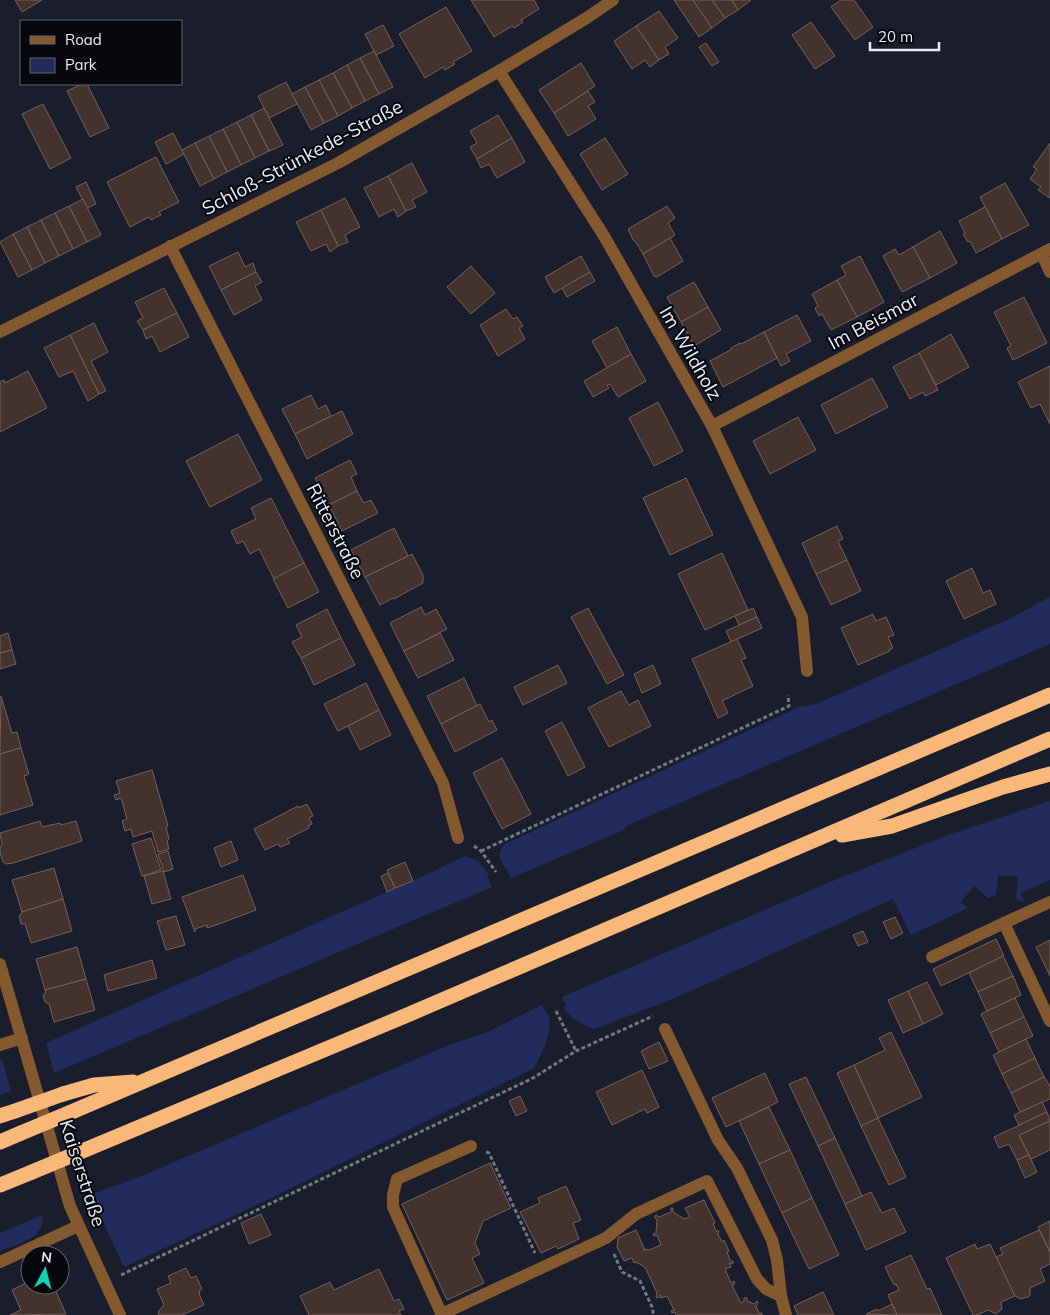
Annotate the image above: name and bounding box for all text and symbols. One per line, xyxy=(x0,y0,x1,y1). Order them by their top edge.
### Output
legend xyxy=(20,20,182,85)
scale bar xyxy=(870,20,939,52)
text: 20 m xyxy=(878,27,913,46)
text: Road xyxy=(65,30,102,49)
text: Park xyxy=(65,55,97,74)
street label: Schloß-Strünkede-Straße xyxy=(198,94,406,220)
street label: Im Beismar xyxy=(824,287,922,355)
street label: Im Wildholz xyxy=(654,302,728,404)
street label: Ritterstraße xyxy=(302,479,370,583)
street label: Kaiserstraße xyxy=(54,1116,112,1230)
north arrow xyxy=(20,1245,70,1295)
text: N xyxy=(40,1248,53,1267)

